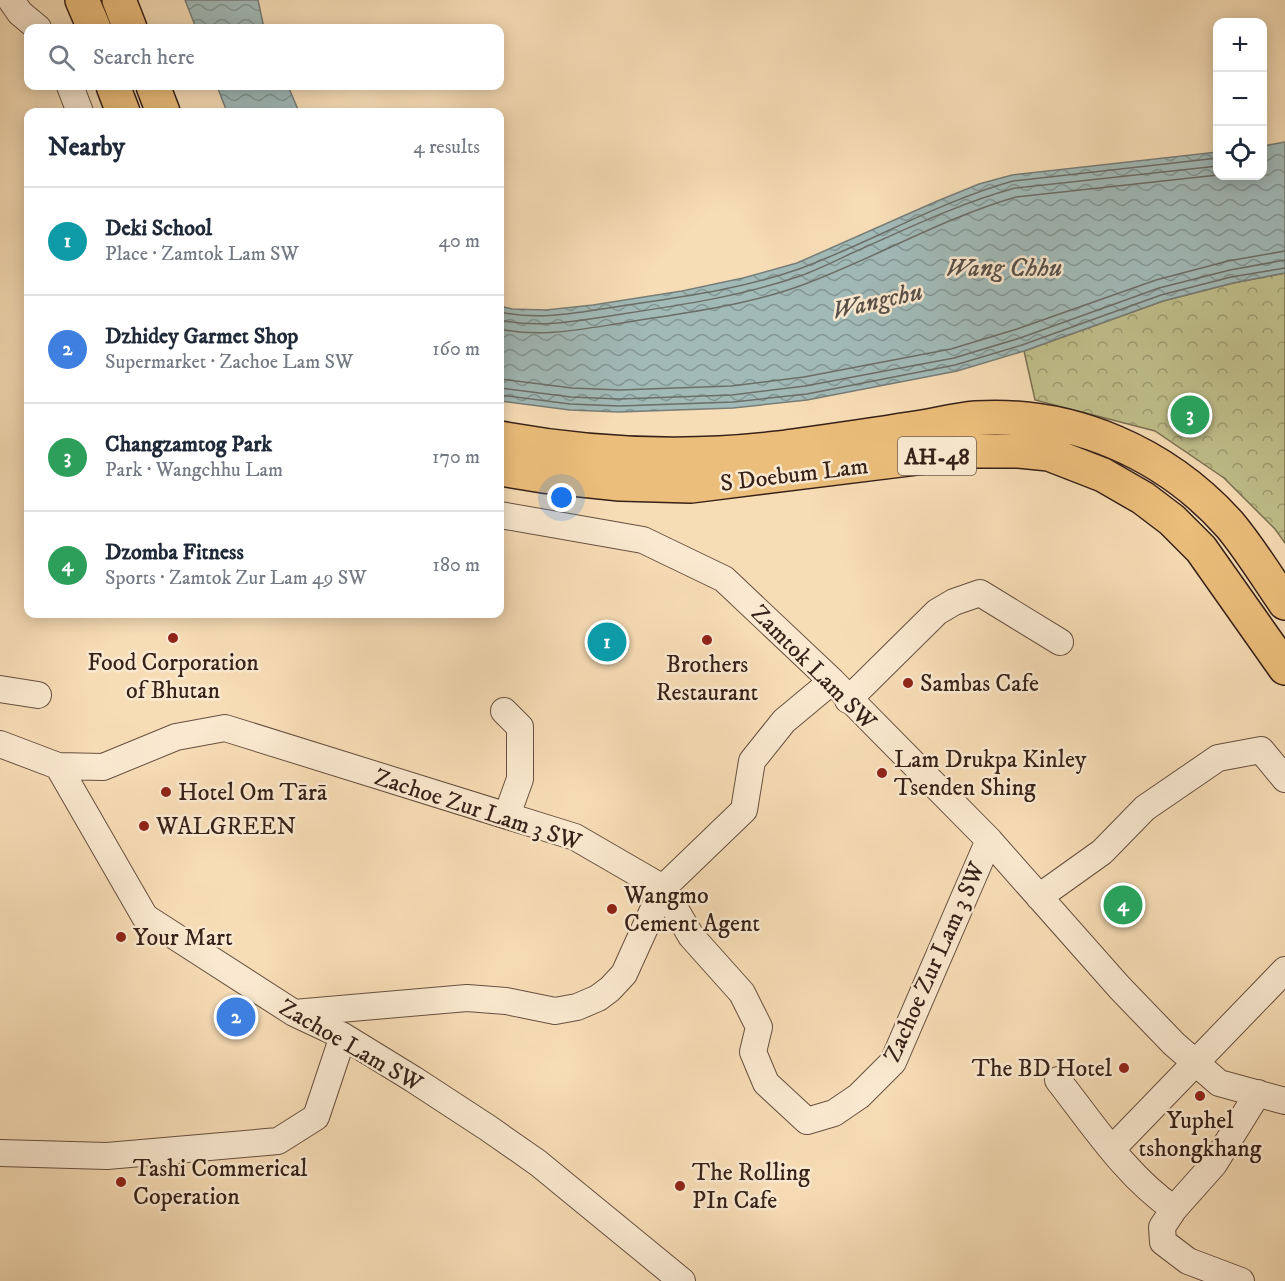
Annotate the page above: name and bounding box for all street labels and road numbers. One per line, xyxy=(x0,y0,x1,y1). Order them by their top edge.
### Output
road number: AH-48 xyxy=(898,437,976,475)
street label: S Doebum Lam xyxy=(718,451,870,499)
street label: Zamtok Lam SW xyxy=(744,599,883,737)
street label: Zachoe Zur Lam 3 SW xyxy=(371,762,586,858)
street label: Zachoe Zur Lam 3 SW xyxy=(877,857,993,1067)
street label: Zachoe Lam SW xyxy=(274,993,428,1099)

